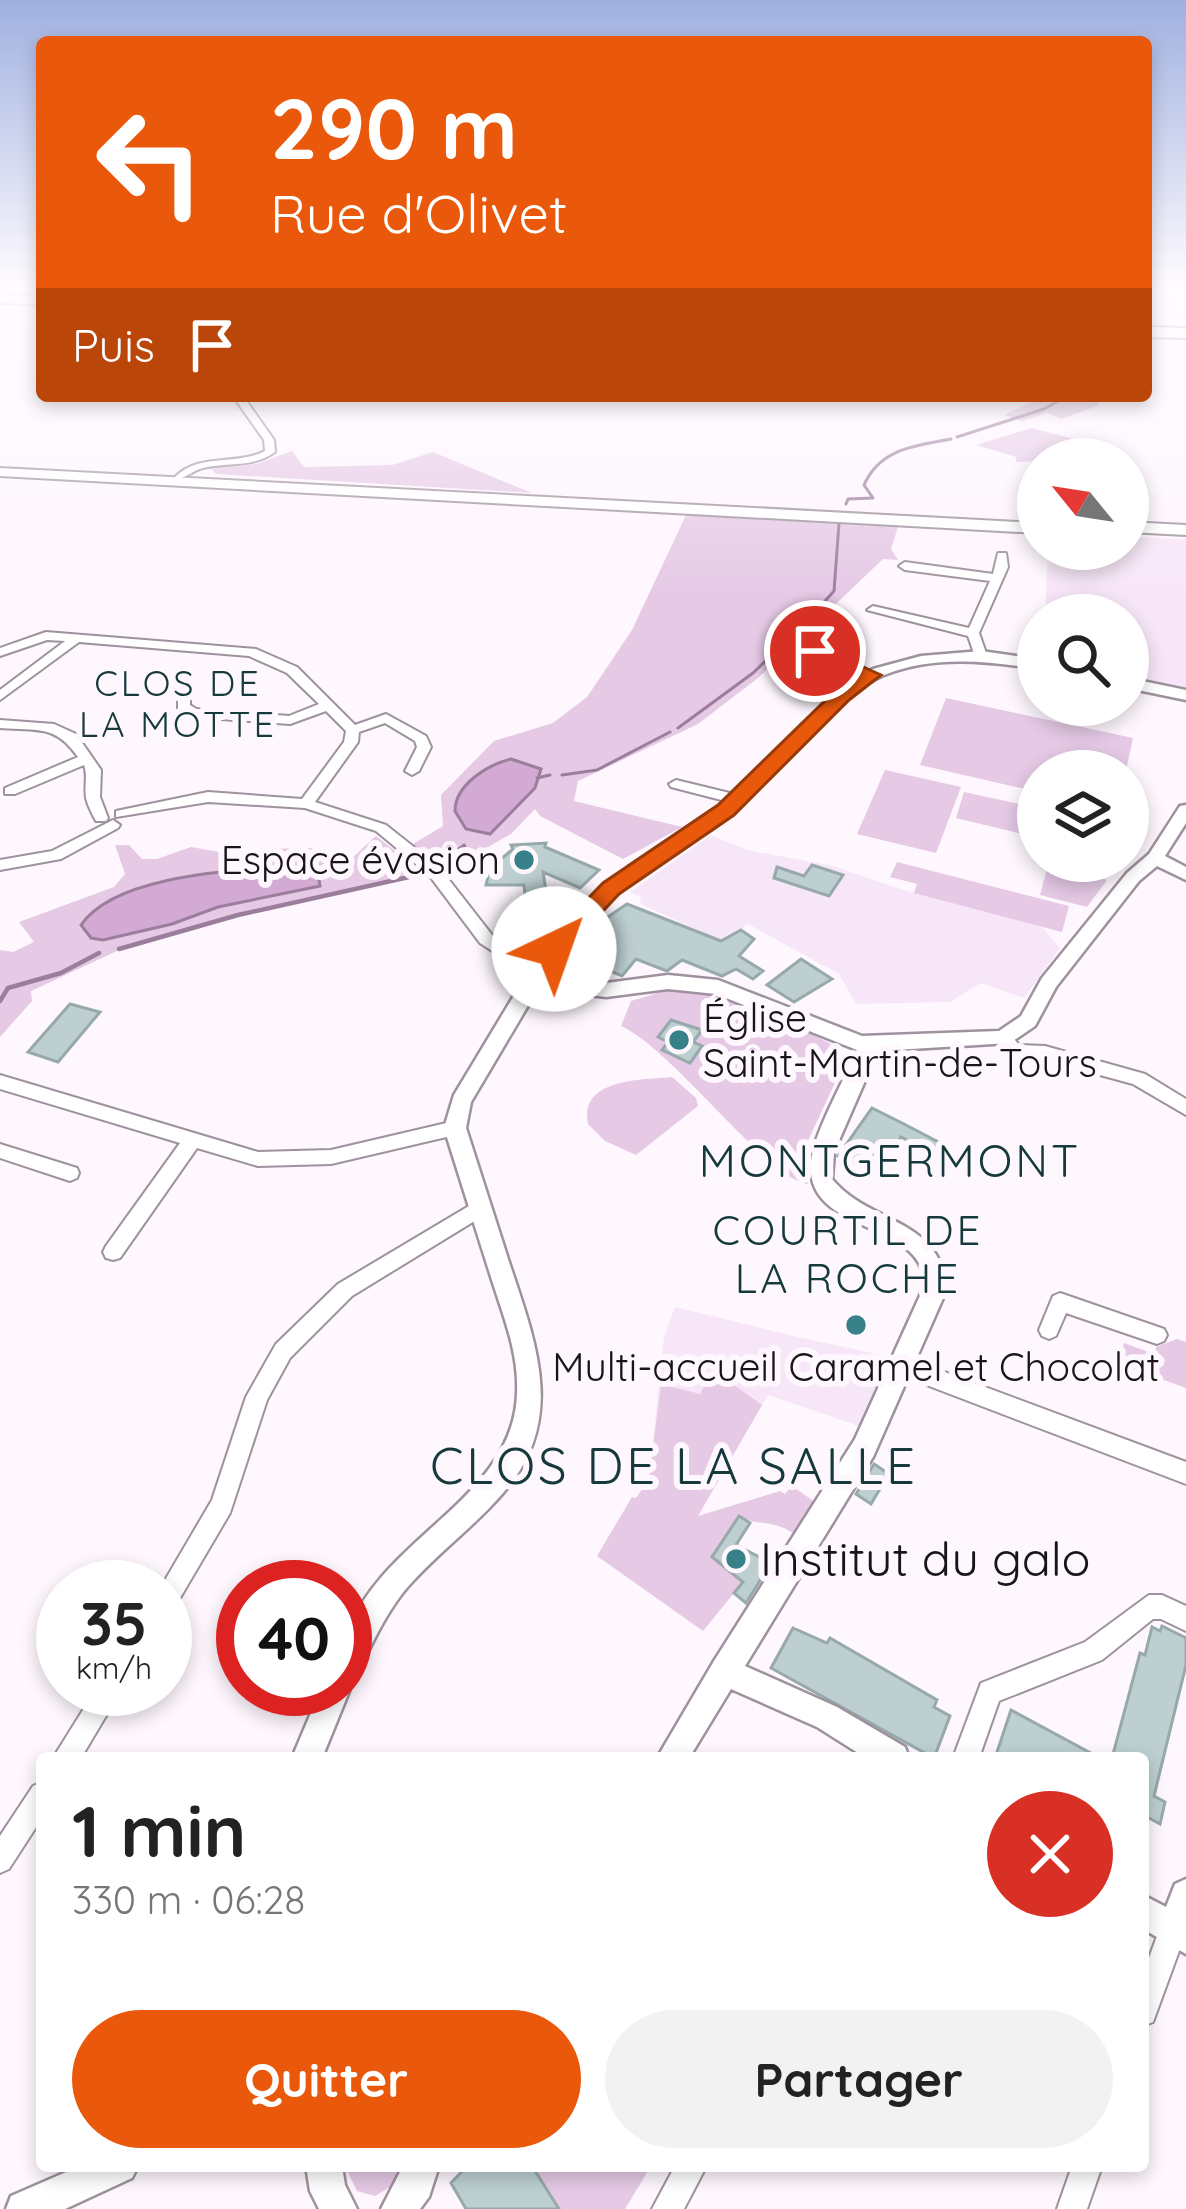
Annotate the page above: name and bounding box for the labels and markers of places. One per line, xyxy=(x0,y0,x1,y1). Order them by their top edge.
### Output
pin xyxy=(764,600,866,702)
place label: Espace évasion xyxy=(221,835,500,884)
marker: Espace évasion xyxy=(511,847,537,873)
place label: Église Saint-Martin-de-Tours xyxy=(703,993,1097,1087)
marker: Église Saint-Martin-de-Tours xyxy=(666,1027,692,1053)
marker: Multi-accueil Caramel et Chocolat xyxy=(843,1312,869,1338)
place label: Multi-accueil Caramel et Chocolat xyxy=(552,1342,1160,1391)
place label: Institut du galo xyxy=(760,1528,1090,1588)
marker: Institut du galo xyxy=(723,1546,749,1572)

